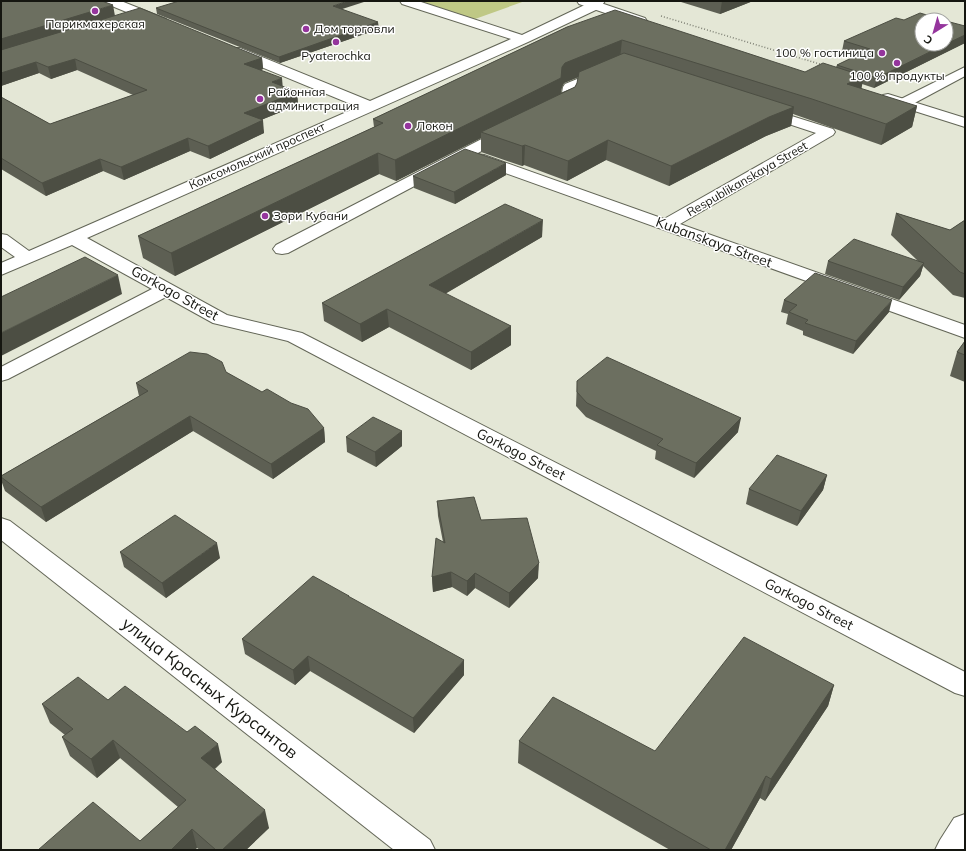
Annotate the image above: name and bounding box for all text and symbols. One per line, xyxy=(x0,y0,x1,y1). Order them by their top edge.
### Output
marker: Парикмахерская xyxy=(90,6,100,16)
north arrow xyxy=(914,12,954,52)
place label: Парикмахерская xyxy=(45,16,145,31)
place label: Дом торговли xyxy=(314,21,395,36)
marker: Дом торговли xyxy=(301,24,311,34)
text: С xyxy=(920,32,935,48)
marker: Pyaterochka xyxy=(331,37,341,47)
place label: 100 % гостиница xyxy=(775,45,874,60)
place label: Pyaterochka xyxy=(301,48,371,63)
marker: 100 % гостиница xyxy=(877,48,887,58)
marker: 100 % продукты xyxy=(892,58,902,68)
place label: 100 % продукты xyxy=(849,68,945,83)
place label: Районная администрация xyxy=(268,84,359,113)
marker: Районная администрация xyxy=(255,94,265,104)
street label: Комсомольский проспект xyxy=(186,118,328,192)
place label: Локон xyxy=(416,118,453,133)
marker: Локон xyxy=(403,121,413,131)
street label: Respublikanskaya Street xyxy=(684,138,810,219)
place label: Зори Кубани xyxy=(273,208,348,223)
marker: Зори Кубани xyxy=(260,211,270,221)
street label: Kubanskaya Street xyxy=(653,213,775,271)
street label: Gorkogo Street xyxy=(128,262,222,324)
street label: Gorkogo Street xyxy=(474,424,568,484)
street label: Gorkogo Street xyxy=(762,574,856,634)
street label: улица Красных Курсантов xyxy=(118,612,302,764)

